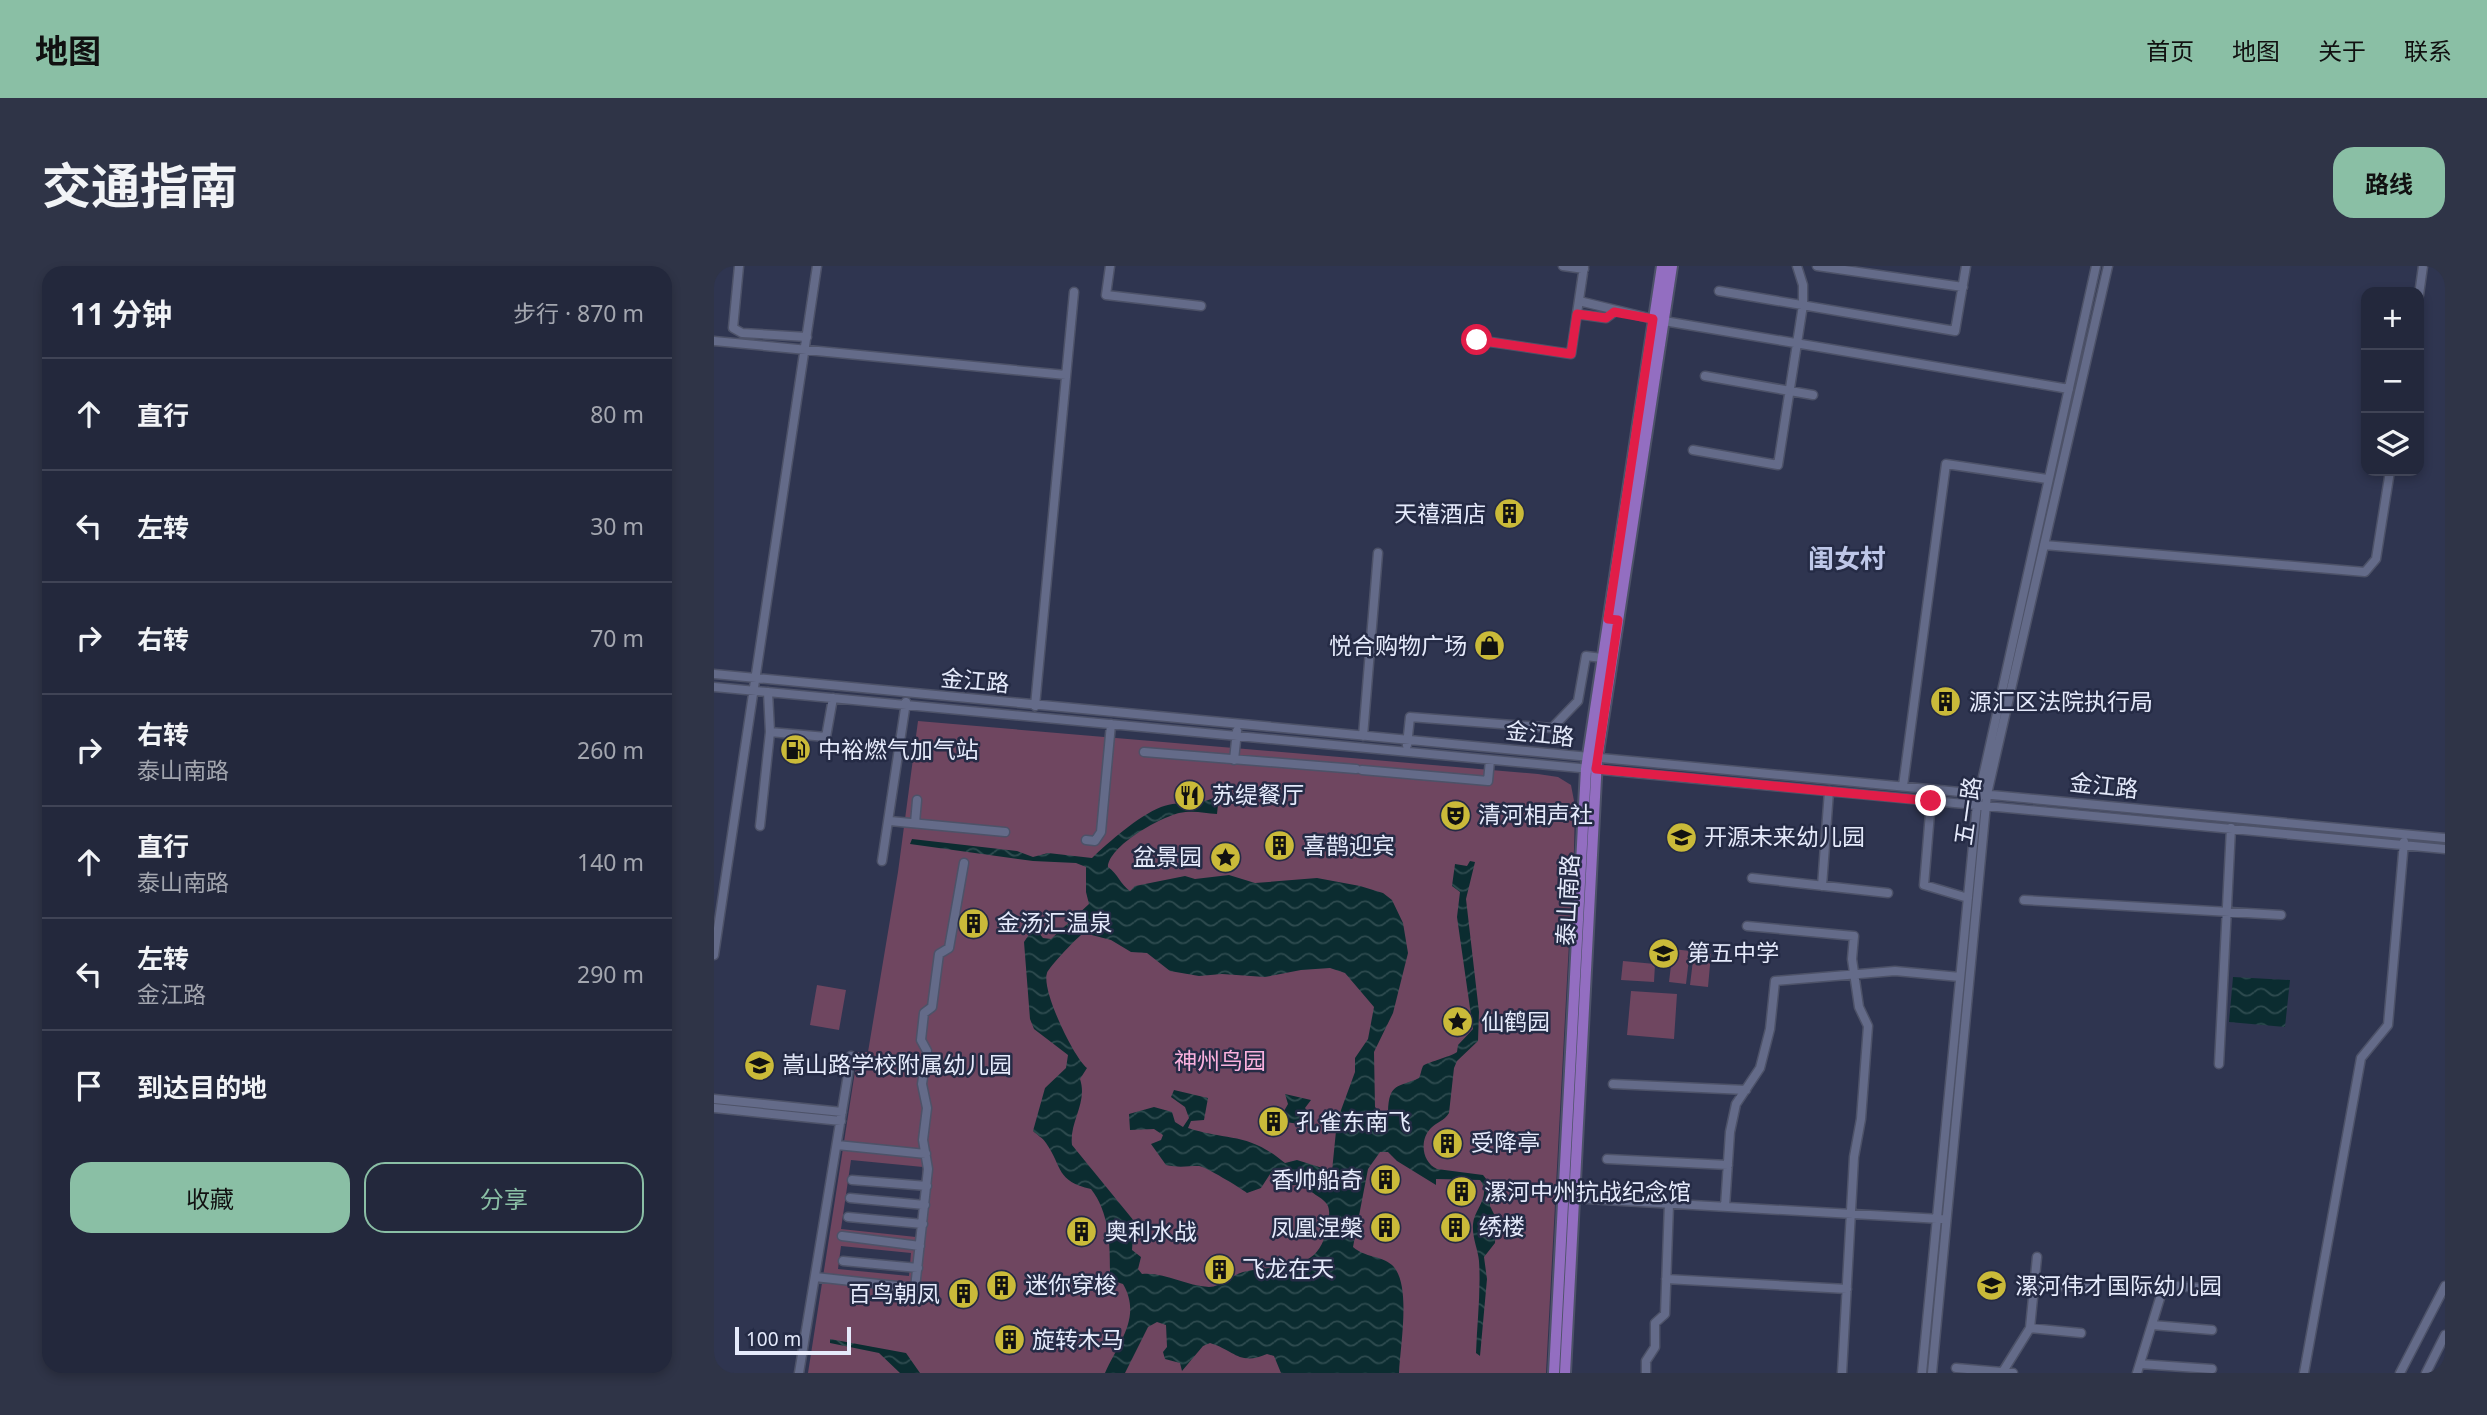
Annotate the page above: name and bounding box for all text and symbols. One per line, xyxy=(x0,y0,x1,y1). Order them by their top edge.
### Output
text: 地图 xyxy=(35,28,101,73)
text: 首页 xyxy=(2146,34,2194,67)
text: 地图 xyxy=(2232,34,2280,67)
text: 关于 xyxy=(2318,34,2366,67)
text: 联系 xyxy=(2404,34,2452,67)
button: 路线 xyxy=(2333,147,2445,218)
text: 交通指南 xyxy=(42,152,238,218)
map controls xyxy=(2361,287,2424,476)
button: + xyxy=(2361,287,2424,350)
text: 11 分钟 xyxy=(70,293,172,334)
text: 步行 · 870 m xyxy=(513,297,644,329)
route start xyxy=(1461,324,1492,355)
button: − xyxy=(2361,350,2424,413)
icon: ahead xyxy=(70,395,108,433)
text: 直行 xyxy=(137,397,189,433)
text: 80 m xyxy=(590,398,644,430)
button: layers xyxy=(2361,413,2424,476)
place label: 天禧酒店 xyxy=(1394,497,1486,529)
building icon: 天禧酒店 xyxy=(1492,497,1526,531)
icon: left xyxy=(70,507,108,545)
text: 左转 xyxy=(137,509,189,545)
text: 30 m xyxy=(590,510,644,542)
district label: 闺女村 xyxy=(1808,540,1886,576)
icon: right xyxy=(70,619,108,657)
text: 右转 xyxy=(137,621,189,657)
text: 70 m xyxy=(590,622,644,654)
place label: 悦合购物广场 xyxy=(1329,629,1467,661)
shop icon: 悦合购物广场 xyxy=(1473,629,1507,663)
street label: 金江路 xyxy=(939,661,1011,699)
building icon: 源汇区法院执行局 xyxy=(1929,685,1963,719)
place label: 源汇区法院执行局 xyxy=(1969,685,2153,717)
street label: 金江路 xyxy=(1504,713,1576,753)
text: 右转 xyxy=(137,716,189,752)
icon: right xyxy=(70,731,108,769)
fuel station icon: 中裕燃气加气站 xyxy=(778,733,812,767)
place label: 中裕燃气加气站 xyxy=(818,733,979,765)
text: 260 m xyxy=(577,734,644,766)
text: 泰山南路 xyxy=(137,754,229,786)
street label: 金江路 xyxy=(2068,765,2140,805)
street label: 五一路 xyxy=(1946,774,1988,847)
restaurant icon: 苏缇餐厅 xyxy=(1172,778,1206,812)
place label: 苏缇餐厅 xyxy=(1212,778,1304,810)
route end xyxy=(1915,785,1946,816)
theatre icon: 清河相声社 xyxy=(1438,798,1472,832)
place label: 清河相声社 xyxy=(1478,798,1593,830)
school or university icon: 开源未来幼儿园 xyxy=(1664,820,1698,854)
place label: 开源未来幼儿园 xyxy=(1704,820,1865,852)
text: 直行 xyxy=(137,828,189,864)
building icon: 喜鹊迎宾 xyxy=(1263,829,1297,863)
place label: 喜鹊迎宾 xyxy=(1303,829,1395,861)
place label: 盆景园 xyxy=(1133,840,1202,872)
place icon: 盆景园 xyxy=(1208,840,1242,874)
icon: ahead xyxy=(70,843,108,881)
text: 140 m xyxy=(577,846,644,878)
street label: 泰山南路 xyxy=(1549,853,1585,947)
text: 泰山南路 xyxy=(137,866,229,898)
building icon: 金汤汇温泉 xyxy=(957,906,991,940)
place label: 金汤汇温泉 xyxy=(997,906,1112,938)
school or university icon: 第五中学 xyxy=(1647,936,1681,970)
place label: 第五中学 xyxy=(1687,936,1779,968)
text: 左转 xyxy=(137,940,189,976)
icon: left xyxy=(70,955,108,993)
text: 290 m xyxy=(577,958,644,990)
text: 金江路 xyxy=(137,978,206,1010)
place icon: 仙鹤园 xyxy=(1441,1005,1475,1039)
place label: 仙鹤园 xyxy=(1481,1005,1550,1037)
park label: 神州鸟园 xyxy=(1174,1044,1266,1076)
school or university icon: 嵩山路学校附属幼儿园 xyxy=(742,1048,776,1082)
place label: 嵩山路学校附属幼儿园 xyxy=(782,1048,1012,1080)
icon: arrive xyxy=(70,1067,108,1105)
text: 到达目的地 xyxy=(137,1069,267,1105)
building icon: 孔雀东南飞 xyxy=(1256,1105,1290,1139)
place label: 孔雀东南飞 xyxy=(1296,1105,1411,1137)
building icon: 受降亭 xyxy=(1431,1126,1465,1160)
place label: 受降亭 xyxy=(1471,1126,1540,1158)
button: 收藏 xyxy=(70,1162,350,1233)
button: 分享 xyxy=(364,1162,644,1233)
place label: 香帅船奇 xyxy=(1271,1163,1363,1195)
building icon: 香帅船奇 xyxy=(1369,1163,1403,1197)
building icon: 漯河中州抗战纪念馆 xyxy=(1444,1175,1478,1209)
place label: 漯河中州抗战纪念馆 xyxy=(1484,1175,1691,1207)
building icon: 绣楼 xyxy=(1439,1210,1473,1244)
place label: 绣楼 xyxy=(1479,1210,1525,1242)
place label: 凤凰涅槃 xyxy=(1271,1211,1363,1243)
building icon: 凤凰涅槃 xyxy=(1369,1211,1403,1245)
building icon: 奥利水战 xyxy=(1065,1215,1099,1249)
place label: 奥利水战 xyxy=(1105,1215,1197,1247)
building icon: 飞龙在天 xyxy=(1202,1252,1236,1286)
place label: 飞龙在天 xyxy=(1242,1252,1334,1284)
building icon: 迷你穿梭 xyxy=(985,1268,1019,1302)
place label: 迷你穿梭 xyxy=(1025,1268,1117,1300)
school or university icon: 漯河伟才国际幼儿园 xyxy=(1975,1269,2009,1303)
place label: 漯河伟才国际幼儿园 xyxy=(2015,1269,2222,1301)
place label: 百鸟朝凤 xyxy=(848,1277,940,1309)
building icon: 百鸟朝凤 xyxy=(946,1277,980,1311)
building icon: 旋转木马 xyxy=(992,1323,1026,1357)
place label: 旋转木马 xyxy=(1032,1323,1124,1355)
scale bar xyxy=(735,1324,850,1356)
text: 100 m xyxy=(746,1326,801,1352)

